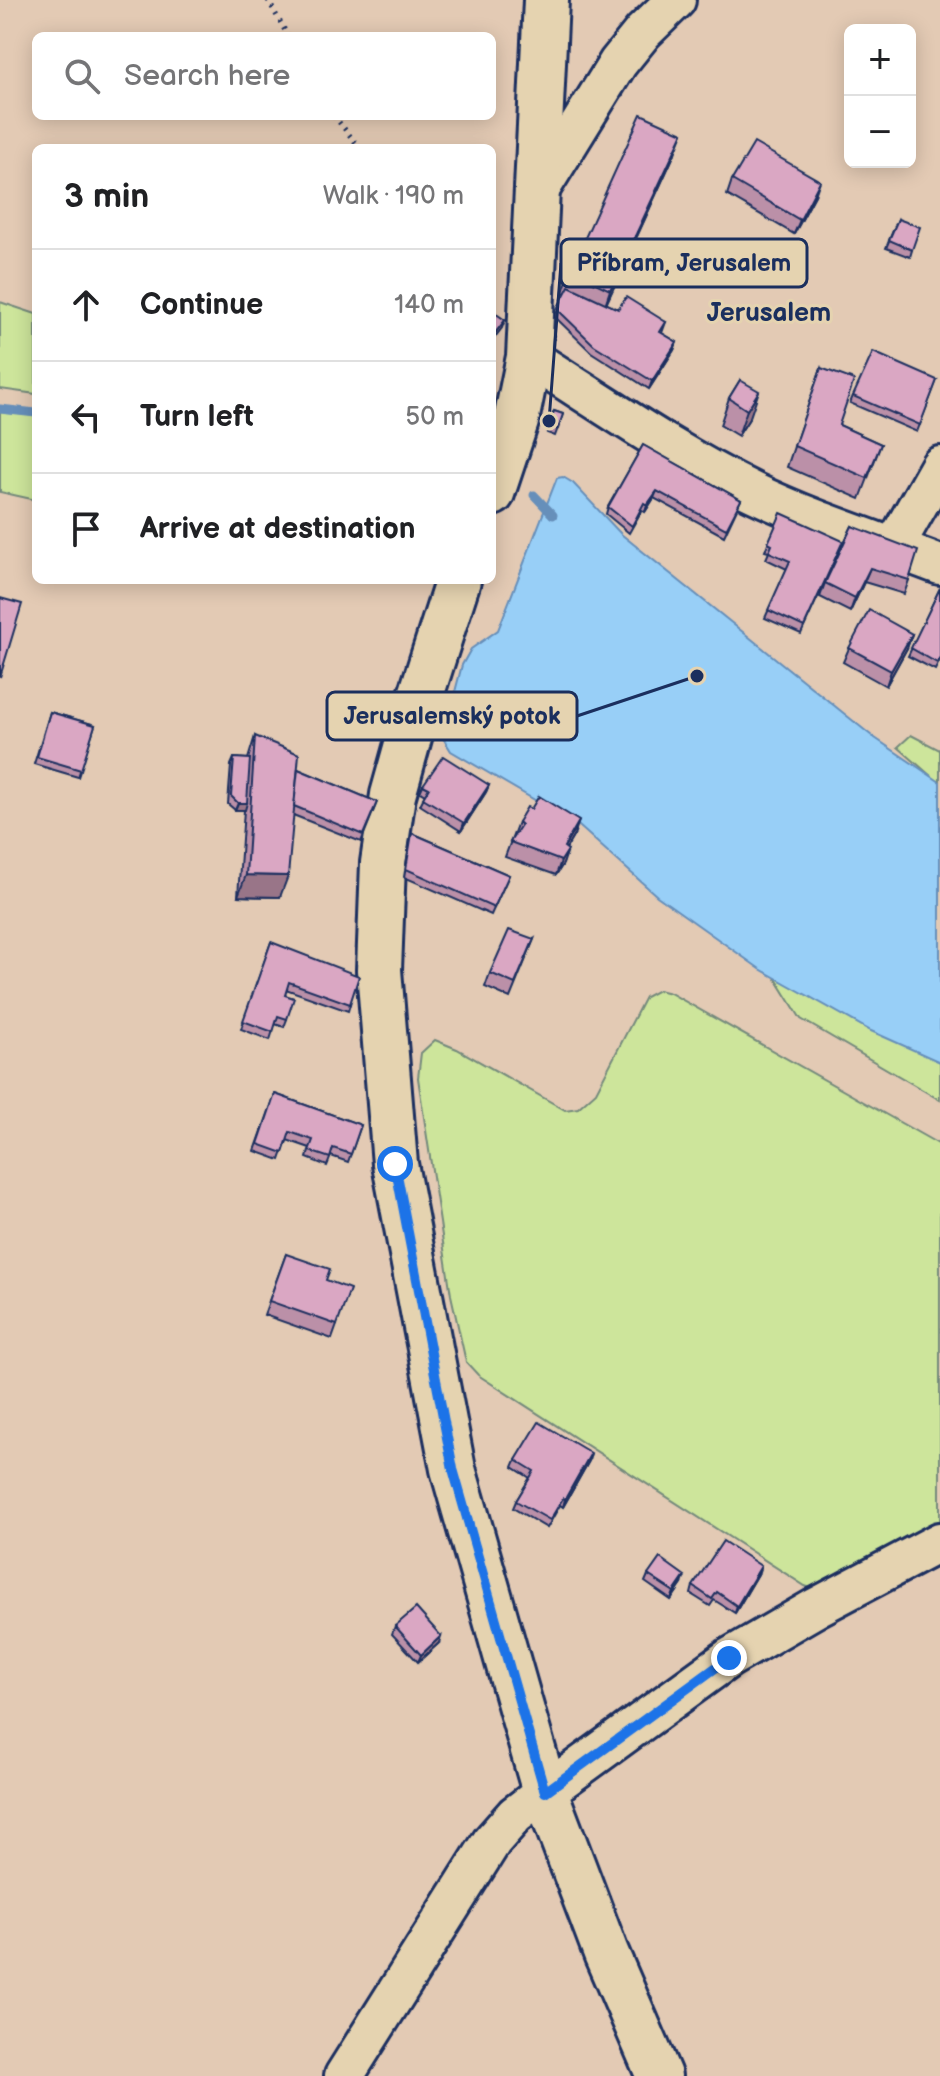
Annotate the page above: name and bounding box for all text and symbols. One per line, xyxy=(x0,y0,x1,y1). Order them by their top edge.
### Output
map controls xyxy=(844,24,916,168)
button: + xyxy=(844,24,916,96)
search box xyxy=(32,32,496,120)
icon: search xyxy=(60,54,104,98)
text: Search here xyxy=(124,58,290,94)
button: − xyxy=(844,96,916,168)
text: 3 min xyxy=(64,176,149,217)
text: Walk · 190 m xyxy=(323,181,464,212)
callout: Příbram, Jerusalem xyxy=(561,239,807,287)
text: Příbram, Jerusalem xyxy=(577,249,791,278)
icon: ahead xyxy=(64,283,108,327)
text: Continue xyxy=(140,287,263,323)
text: 140 m xyxy=(394,290,464,321)
district label: Jerusalem xyxy=(707,298,831,329)
icon: left xyxy=(64,395,108,439)
text: Turn left xyxy=(140,399,254,435)
text: 50 m xyxy=(405,402,464,433)
icon: arrive xyxy=(64,507,108,551)
text: Arrive at destination xyxy=(140,511,416,547)
callout: Jerusalemský potok xyxy=(327,692,577,740)
text: Jerusalemský potok xyxy=(343,702,561,731)
route start xyxy=(377,1146,413,1182)
route end xyxy=(711,1640,747,1676)

